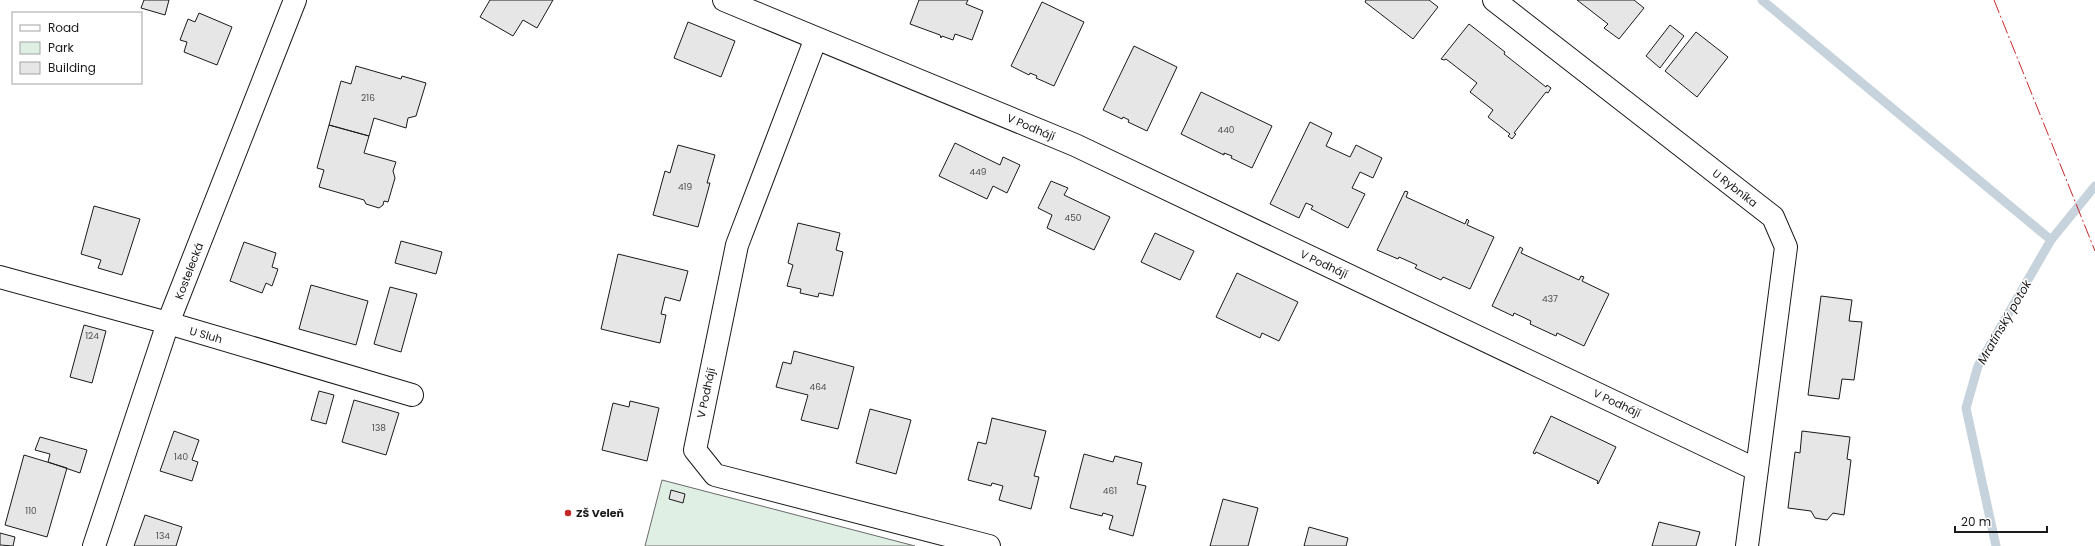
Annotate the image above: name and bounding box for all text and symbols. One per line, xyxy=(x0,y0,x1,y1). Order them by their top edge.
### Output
legend xyxy=(12,12,142,84)
text: Road xyxy=(48,19,79,36)
text: Park xyxy=(48,39,75,56)
text: Building xyxy=(48,59,96,76)
house number: 216 xyxy=(361,92,375,104)
street label: V Podhájí xyxy=(1004,110,1058,144)
house number: 440 xyxy=(1218,124,1235,136)
street label: U Rybníka xyxy=(1709,165,1761,211)
house number: 449 xyxy=(970,166,987,178)
house number: 419 xyxy=(678,181,692,193)
house number: 450 xyxy=(1065,212,1082,224)
street label: Kostelecká xyxy=(171,240,207,302)
street label: V Podhájí xyxy=(1297,246,1351,282)
water label: Mratínský potok xyxy=(1973,276,2035,367)
house number: 437 xyxy=(1542,293,1558,305)
street label: U Sluh xyxy=(188,323,224,347)
house number: 124 xyxy=(85,330,99,342)
street label: V Podhájí xyxy=(693,366,719,420)
house number: 464 xyxy=(809,381,827,393)
street label: V Podhájí xyxy=(1590,385,1644,421)
house number: 138 xyxy=(372,422,386,434)
house number: 140 xyxy=(174,451,188,463)
house number: 461 xyxy=(1103,485,1117,497)
house number: 110 xyxy=(25,505,37,517)
place label: ZŠ Veleň xyxy=(576,505,624,521)
marker: ZŠ Veleň xyxy=(563,508,573,518)
scale bar xyxy=(1955,508,2047,534)
text: 20 m xyxy=(1961,513,1991,530)
house number: 134 xyxy=(156,530,170,542)

